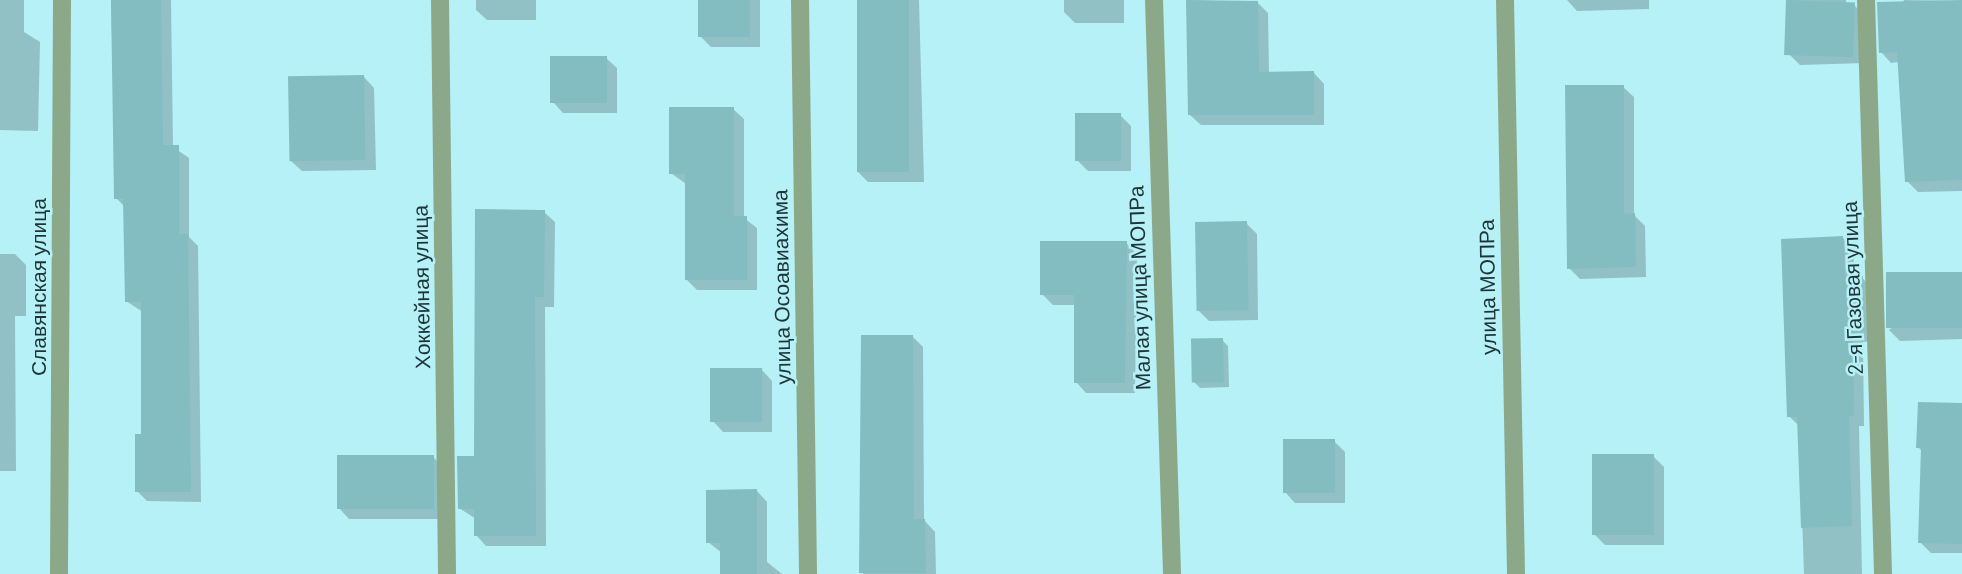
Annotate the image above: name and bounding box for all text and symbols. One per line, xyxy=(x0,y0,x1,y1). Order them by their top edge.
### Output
street label: Малая улица МОПРа xyxy=(1123,185,1155,391)
street label: улица Осоавиахима xyxy=(767,189,795,385)
street label: Славянская улица xyxy=(25,198,51,376)
street label: 2-я Газовая улица xyxy=(1836,201,1868,375)
street label: Хоккейная улица xyxy=(407,205,435,369)
street label: улица МОПРа xyxy=(1473,219,1501,355)

